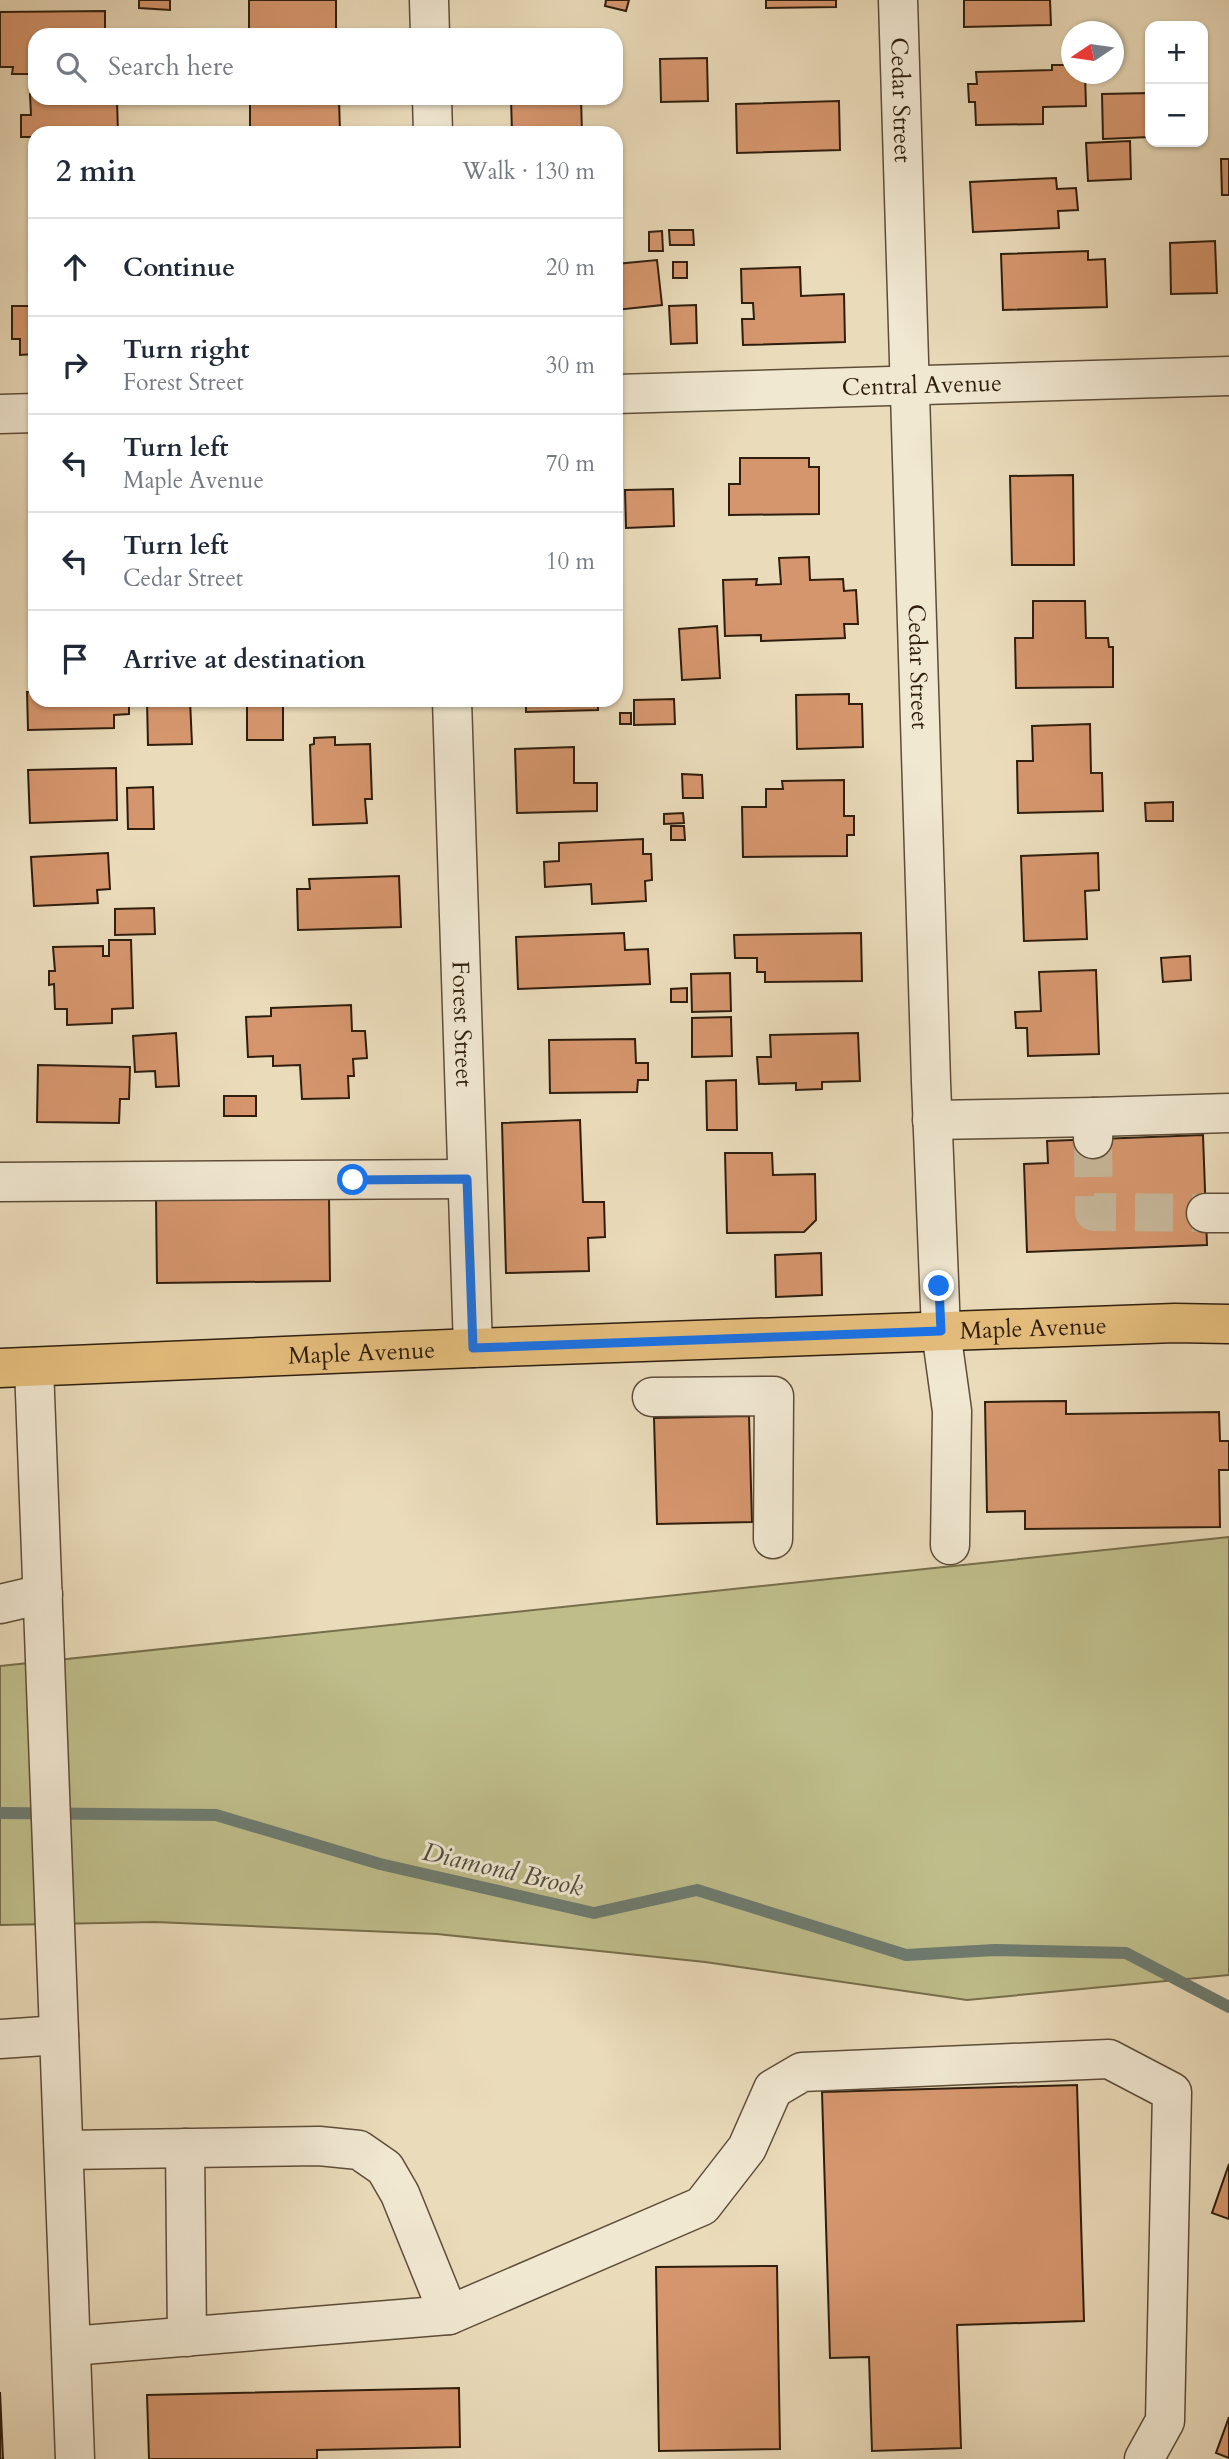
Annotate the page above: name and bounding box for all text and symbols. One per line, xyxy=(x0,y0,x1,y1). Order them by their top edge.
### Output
north arrow xyxy=(1061,21,1124,84)
map controls xyxy=(1145,21,1208,147)
button: + xyxy=(1145,21,1208,84)
search box xyxy=(28,28,623,105)
street label: Cedar Street xyxy=(882,37,919,164)
icon: search xyxy=(52,48,90,86)
text: Search here xyxy=(108,49,234,84)
button: − xyxy=(1145,84,1208,147)
text: 2 min xyxy=(56,151,136,192)
text: Walk · 130 m xyxy=(462,156,595,187)
icon: ahead xyxy=(56,248,94,286)
text: Continue xyxy=(123,250,235,285)
text: 20 m xyxy=(546,252,595,283)
text: Turn right xyxy=(123,332,250,367)
icon: right xyxy=(56,346,94,384)
text: 30 m xyxy=(546,350,595,381)
text: Forest Street xyxy=(123,367,244,398)
street label: Central Avenue xyxy=(841,367,1002,404)
text: Turn left xyxy=(123,430,228,465)
icon: left xyxy=(56,444,94,482)
text: 70 m xyxy=(546,448,595,479)
text: Maple Avenue xyxy=(123,465,264,496)
text: Turn left xyxy=(123,528,228,563)
icon: left xyxy=(56,542,94,580)
text: 10 m xyxy=(546,546,595,577)
text: Cedar Street xyxy=(123,563,243,594)
street label: Cedar Street xyxy=(899,604,936,730)
icon: arrive xyxy=(56,640,94,678)
text: Arrive at destination xyxy=(123,642,366,677)
street label: Forest Street xyxy=(443,960,481,1088)
route start xyxy=(337,1164,368,1195)
route end xyxy=(923,1270,954,1301)
street label: Maple Avenue xyxy=(959,1309,1107,1348)
street label: Maple Avenue xyxy=(288,1334,436,1373)
water label: Diamond Brook xyxy=(419,1834,587,1905)

